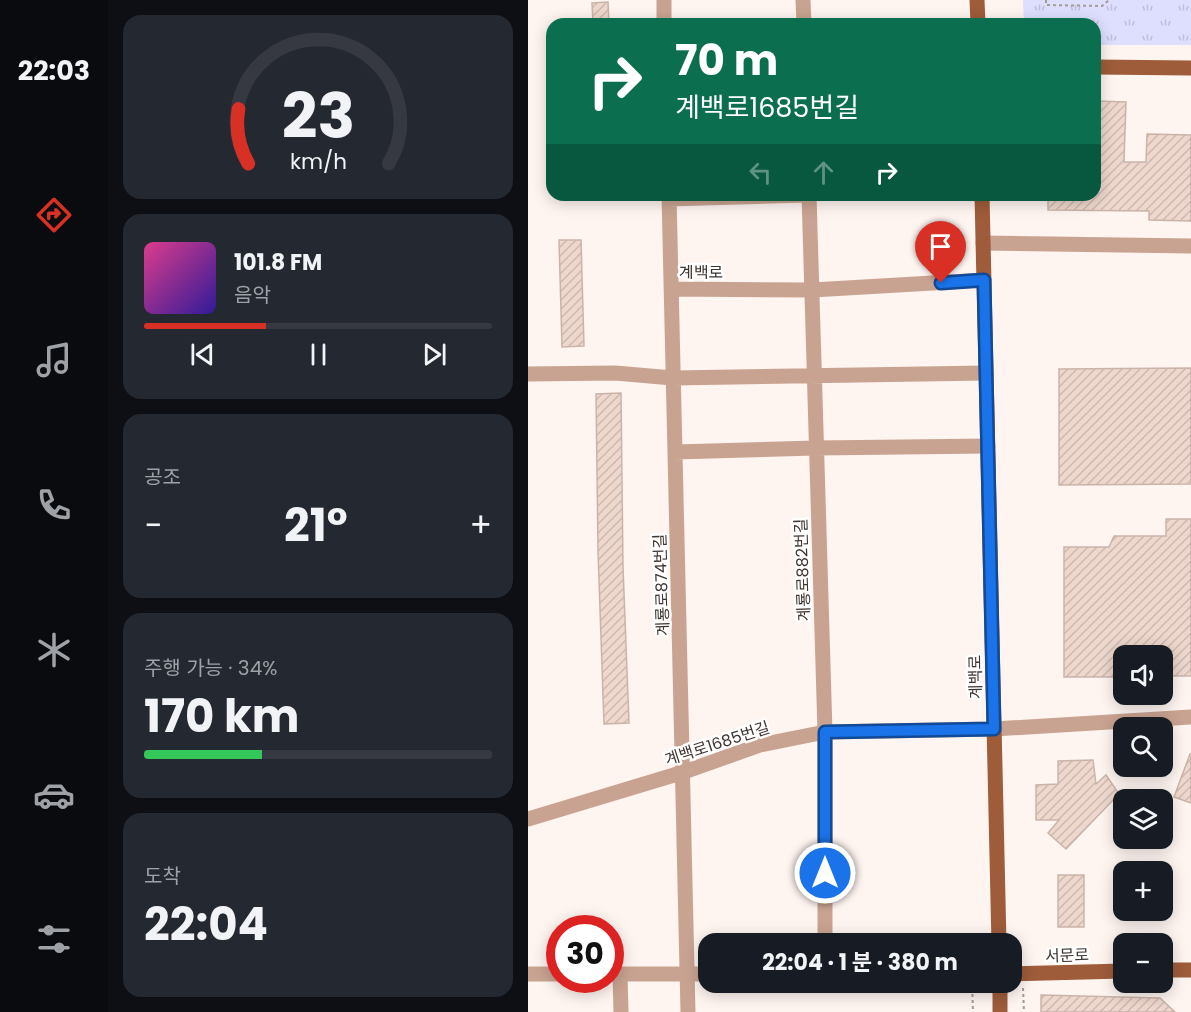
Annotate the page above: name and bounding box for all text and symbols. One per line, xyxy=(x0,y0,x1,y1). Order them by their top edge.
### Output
text: 70 m xyxy=(675,31,778,90)
icon: right xyxy=(576,42,654,120)
text: 22:03 xyxy=(18,52,90,89)
text: 23 xyxy=(281,72,355,160)
text: 계백로1685번길 xyxy=(675,89,859,126)
text: km/h xyxy=(289,147,347,178)
icon: left xyxy=(744,156,777,189)
icon: ahead xyxy=(807,156,840,189)
icon: right xyxy=(870,156,903,189)
icon: directions xyxy=(33,194,75,236)
pin xyxy=(915,221,966,283)
icon: arrive xyxy=(924,230,957,263)
text: 101.8 FM xyxy=(234,247,322,278)
street label: 계백로 xyxy=(679,261,723,284)
text: 음악 xyxy=(234,281,271,309)
icon: previous xyxy=(186,338,219,371)
icon: pause xyxy=(302,338,335,371)
icon: next xyxy=(418,338,451,371)
icon: music xyxy=(33,339,75,381)
text: 공조 xyxy=(144,463,181,491)
icon: phone xyxy=(33,484,75,526)
text: 21° xyxy=(284,494,348,557)
text: − xyxy=(144,502,162,549)
text: + xyxy=(469,502,492,549)
street label: 계룡로882번길 xyxy=(789,518,816,622)
street label: 계룡로874번길 xyxy=(648,533,675,637)
icon: climate xyxy=(33,629,75,671)
map controls xyxy=(1113,645,1173,993)
button: sound xyxy=(1113,645,1173,705)
text: 주행 가능 · 34% xyxy=(144,654,277,682)
street label: 계백로 xyxy=(964,654,987,699)
text: 170 km xyxy=(144,685,299,748)
street label: 계백로1685번길 xyxy=(662,716,773,771)
button: search xyxy=(1113,717,1173,777)
icon: car xyxy=(33,774,75,816)
button: layers xyxy=(1113,789,1173,849)
position arrow xyxy=(793,841,857,905)
button: + xyxy=(1113,861,1173,921)
text: 도착 xyxy=(144,862,181,890)
text: 22:04 xyxy=(144,893,268,956)
speed limit sign: 30 xyxy=(546,915,624,993)
icon: filters xyxy=(33,918,75,960)
button: − xyxy=(1113,933,1173,993)
street label: 서문로 xyxy=(1045,943,1090,968)
text: 22:04 · 1 분 · 380 m xyxy=(762,947,958,978)

